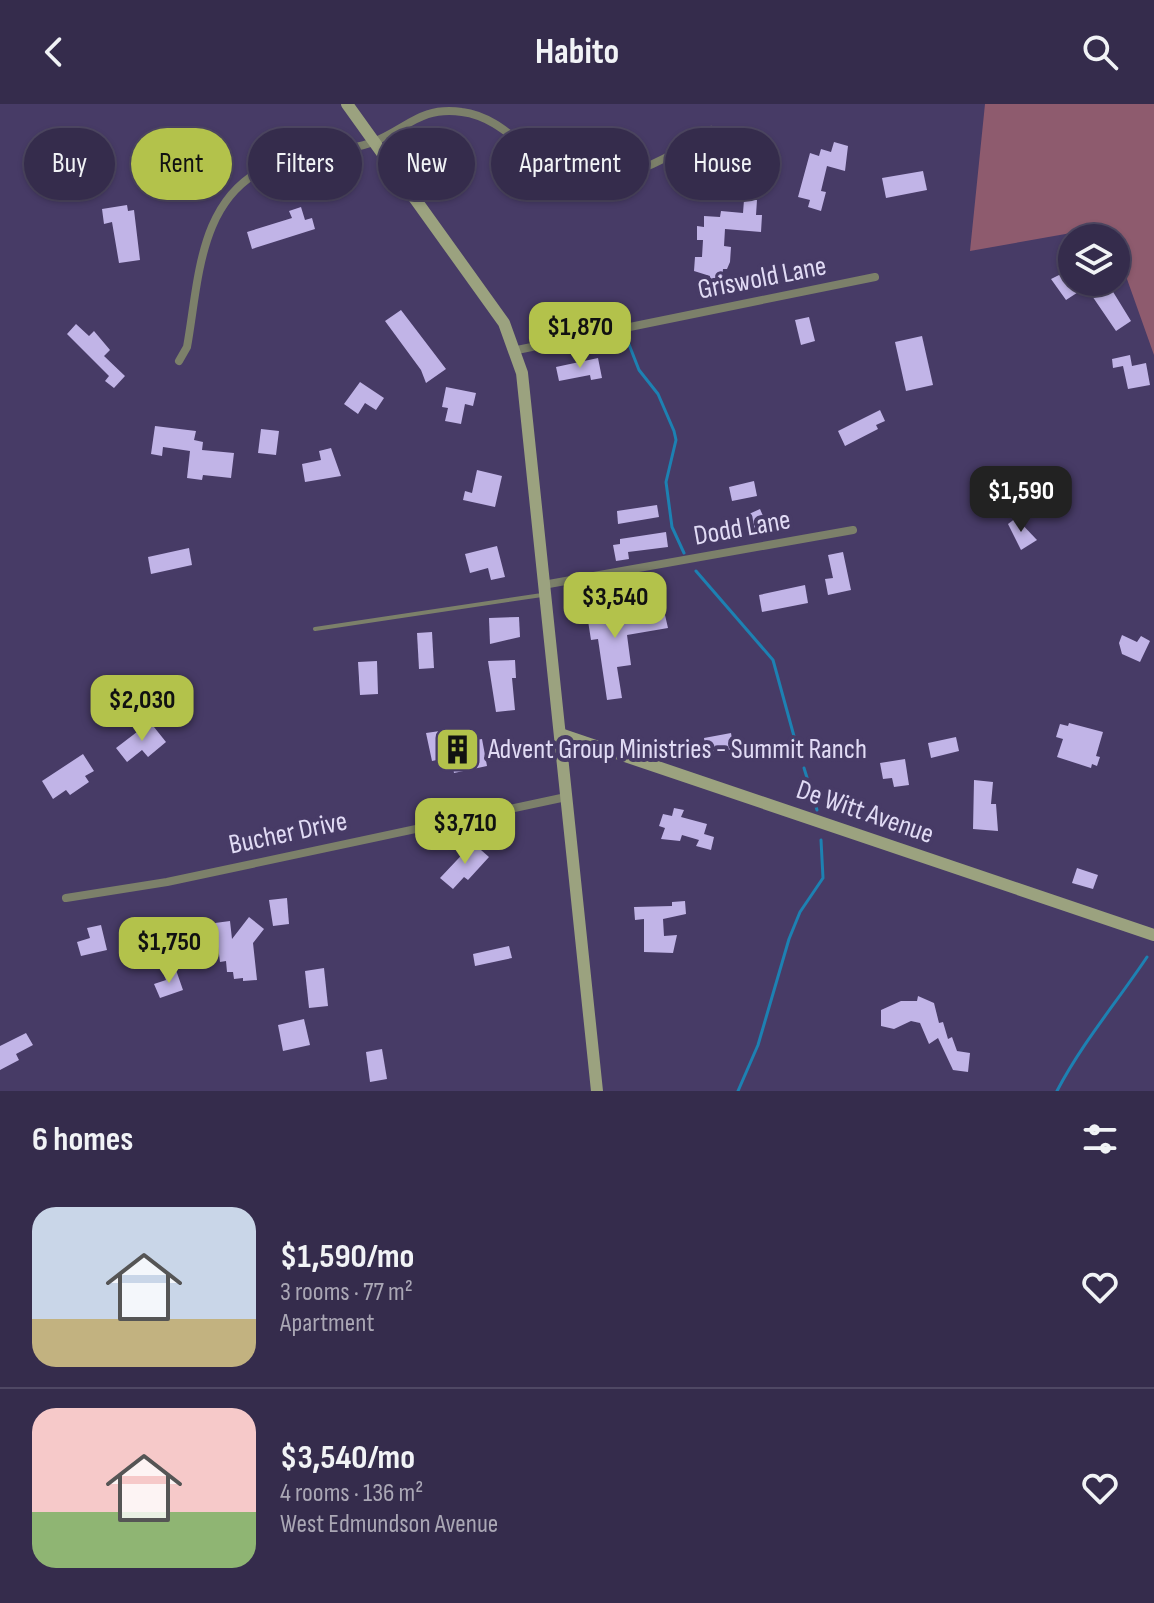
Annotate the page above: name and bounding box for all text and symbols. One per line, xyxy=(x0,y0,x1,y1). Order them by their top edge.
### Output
icon: back xyxy=(32,30,76,74)
icon: search xyxy=(1078,30,1122,74)
text: Habito xyxy=(535,31,619,74)
chip: Buy xyxy=(24,128,115,200)
chip: Rent xyxy=(131,128,232,200)
chip: Filters xyxy=(248,128,362,200)
chip: New xyxy=(378,128,475,200)
chip: Apartment xyxy=(491,128,649,200)
chip: House xyxy=(665,128,780,200)
map controls xyxy=(1058,224,1130,296)
button: layers xyxy=(1058,224,1130,296)
street label: Griswold Lane xyxy=(695,249,829,307)
pin: $1,870 xyxy=(515,302,645,370)
text: $1,870 xyxy=(547,312,613,343)
pin: $1,590 xyxy=(956,466,1086,534)
text: $1,590 xyxy=(988,476,1054,507)
street label: Dodd Lane xyxy=(691,503,793,553)
pin: $3,540 xyxy=(550,572,680,640)
text: $3,540 xyxy=(582,582,648,613)
pin: $2,030 xyxy=(77,675,207,743)
text: $2,030 xyxy=(109,685,175,716)
building icon: Advent Group Ministries - Summit Ranch xyxy=(433,725,481,773)
place label: Advent Group Ministries - Summit Ranch xyxy=(487,733,867,766)
street label: De Witt Avenue xyxy=(792,773,938,851)
pin: $3,710 xyxy=(400,798,530,866)
street label: Bucher Drive xyxy=(226,804,350,862)
text: $3,710 xyxy=(433,808,497,839)
pin: $1,750 xyxy=(104,917,234,985)
text: $1,750 xyxy=(137,927,201,958)
icon: filters xyxy=(1078,1117,1122,1161)
text: 6 homes xyxy=(32,1119,133,1160)
text: $1,590/mo xyxy=(280,1236,414,1277)
icon: home xyxy=(96,1239,192,1335)
icon: heart xyxy=(1078,1265,1122,1309)
text: 3 rooms · 77 m² xyxy=(280,1277,413,1308)
text: Apartment xyxy=(280,1308,374,1339)
text: $3,540/mo xyxy=(280,1437,415,1478)
icon: home xyxy=(96,1440,192,1536)
icon: heart xyxy=(1078,1466,1122,1510)
text: 4 rooms · 136 m² xyxy=(280,1478,423,1509)
text: West Edmundson Avenue xyxy=(280,1509,498,1540)

